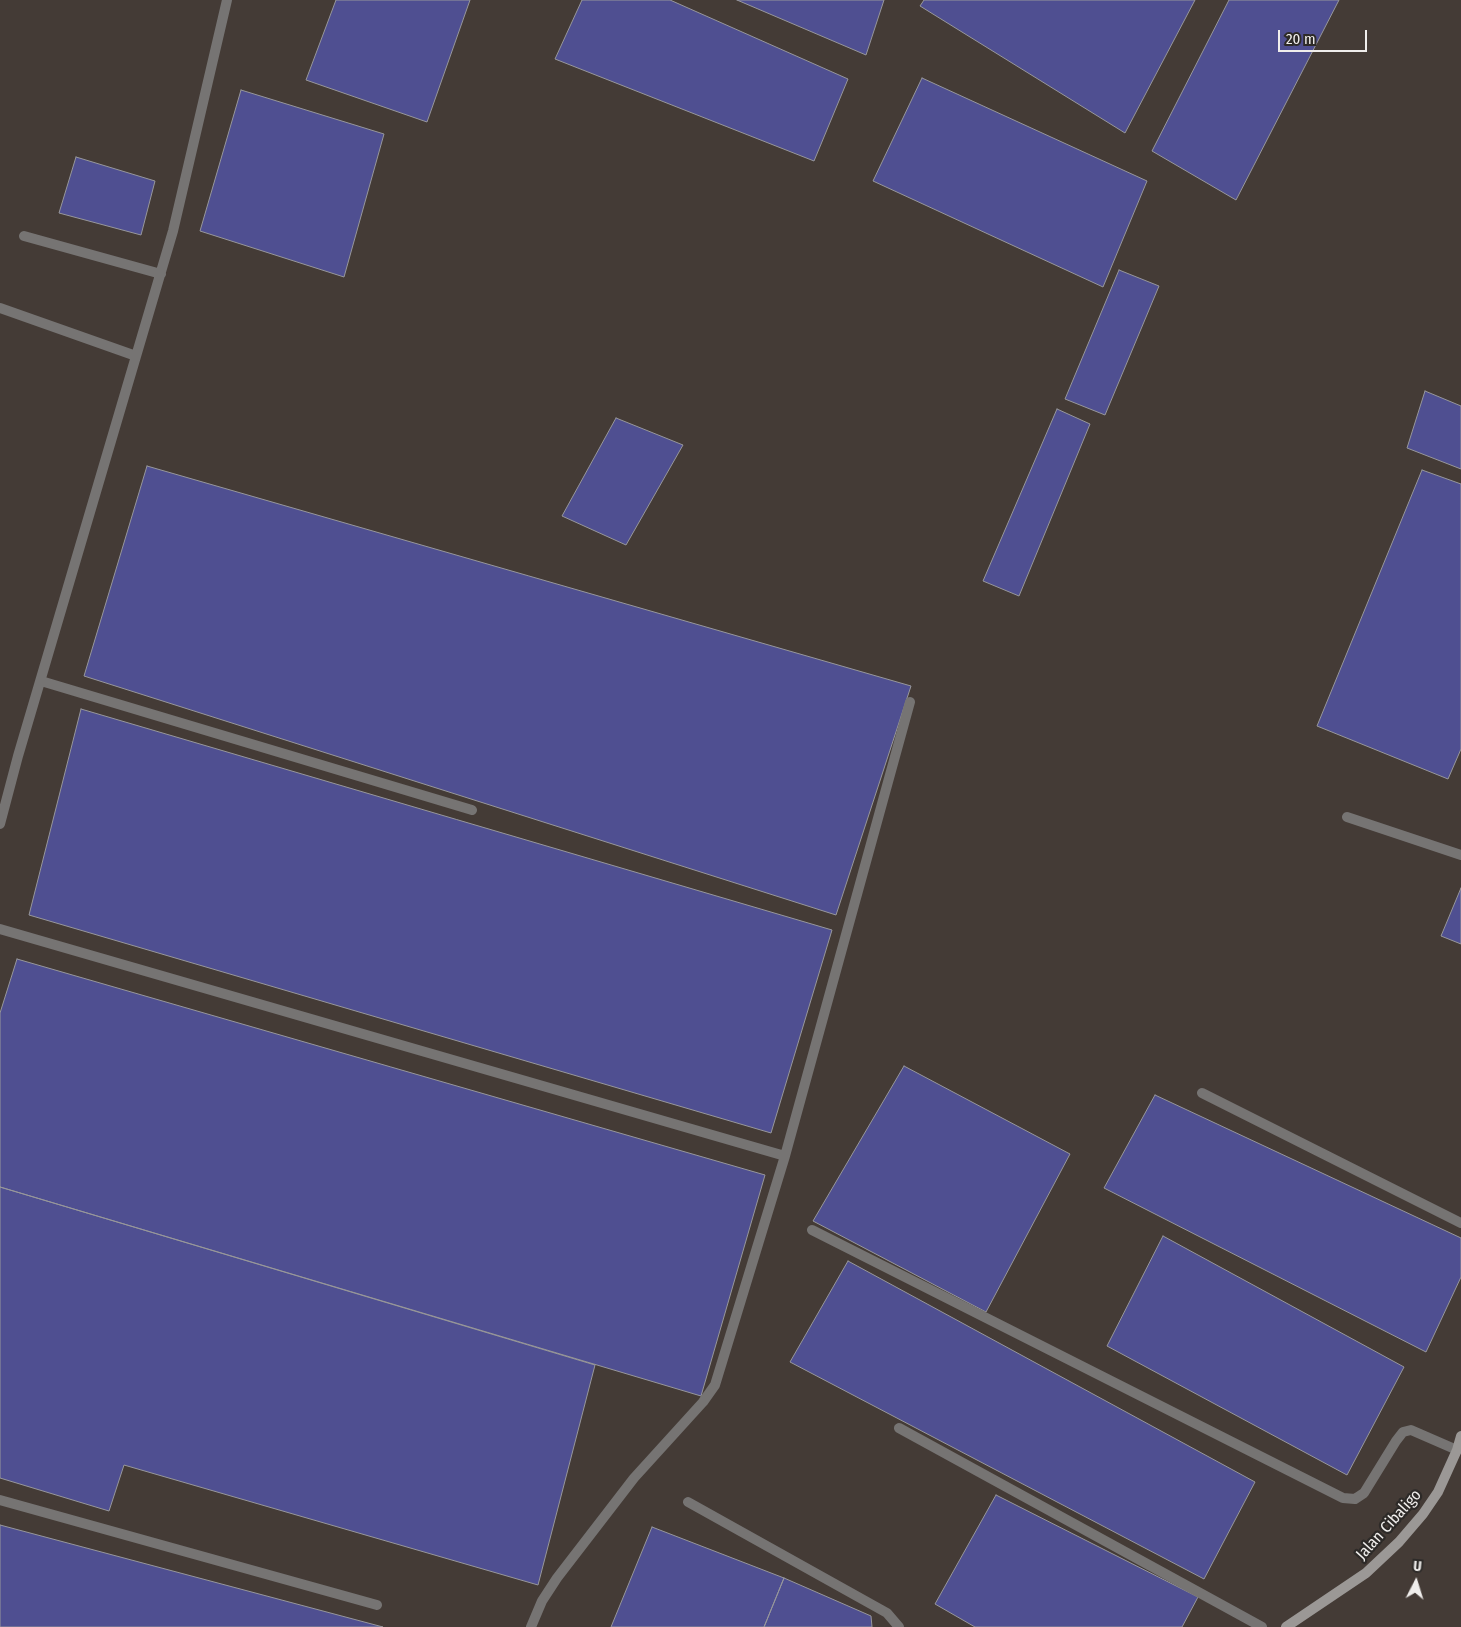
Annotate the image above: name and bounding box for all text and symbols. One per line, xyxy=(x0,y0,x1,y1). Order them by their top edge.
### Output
scale bar xyxy=(1281,20,1370,52)
text: 20 m xyxy=(1286,30,1316,48)
street label: Jalan Cibaligo xyxy=(1352,1486,1426,1564)
north arrow xyxy=(1391,1557,1441,1607)
text: U xyxy=(1413,1558,1422,1575)

